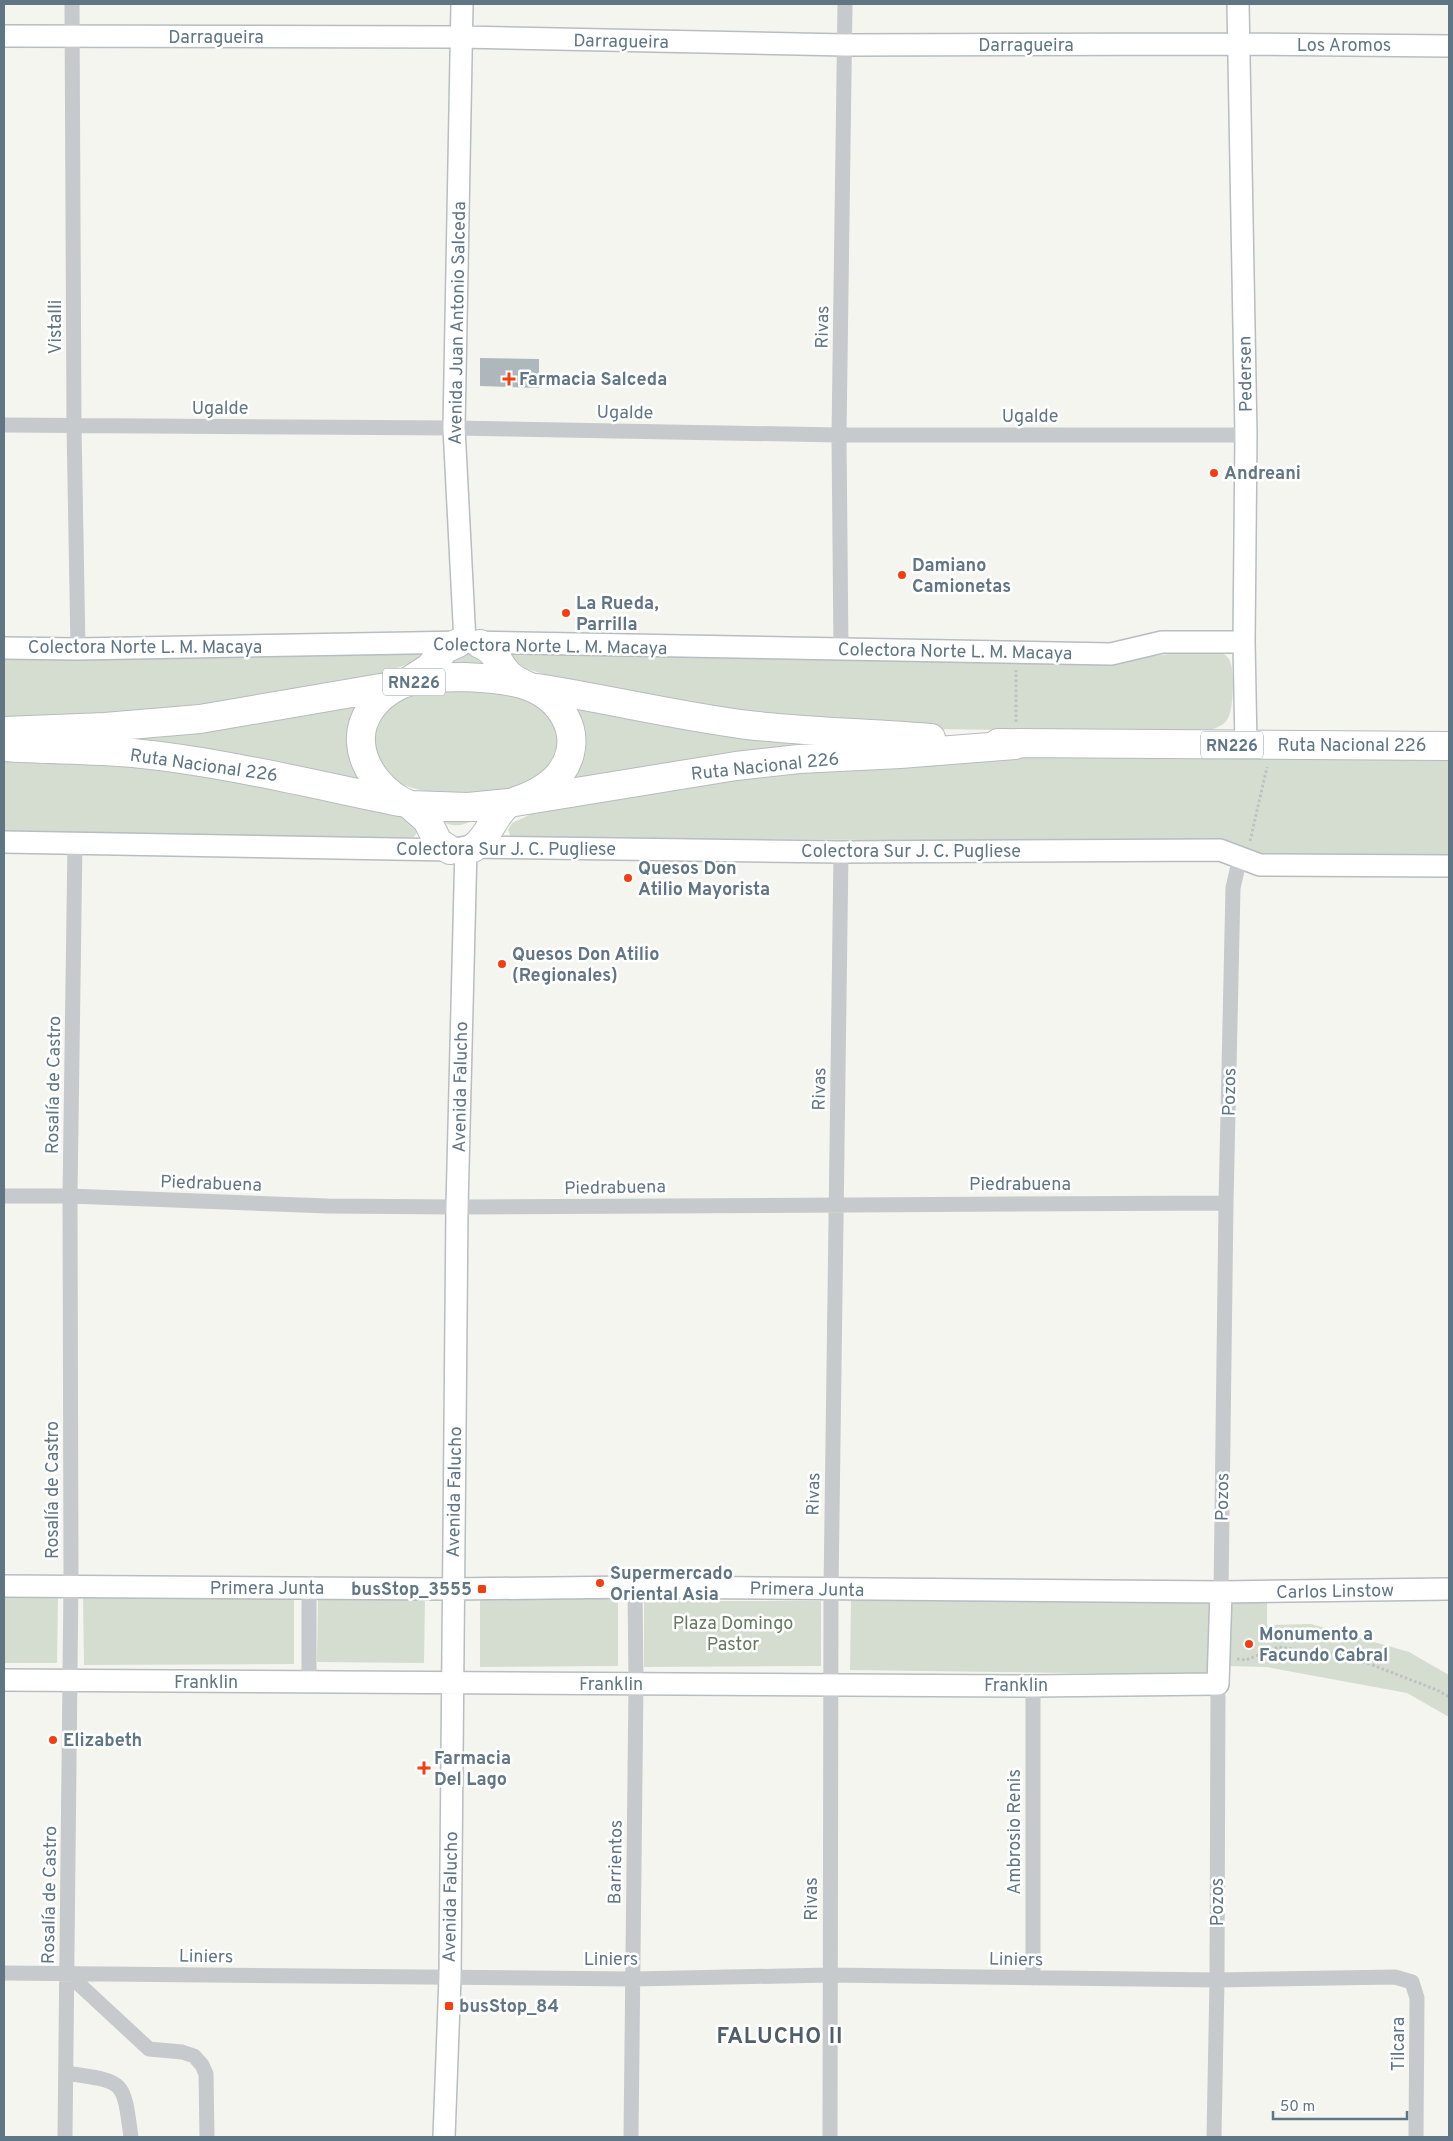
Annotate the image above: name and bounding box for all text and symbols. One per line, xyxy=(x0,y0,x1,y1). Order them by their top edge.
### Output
street label: Darragueira xyxy=(168,27,264,50)
street label: Darragueira xyxy=(573,30,669,55)
street label: Darragueira xyxy=(978,35,1074,58)
street label: Los Aromos xyxy=(1297,35,1391,58)
street label: Avenida Juan Antonio Salceda xyxy=(445,201,472,445)
street label: Vistalli xyxy=(45,300,68,354)
street label: Rivas xyxy=(812,305,835,349)
street label: Pedersen xyxy=(1234,336,1259,412)
place label: Farmacia Salceda xyxy=(519,369,667,392)
marker: Farmacia Salceda xyxy=(503,373,515,385)
street label: Ugalde xyxy=(192,398,248,421)
street label: Ugalde xyxy=(596,402,653,425)
street label: Ugalde xyxy=(1002,406,1058,429)
place label: Andreani xyxy=(1224,463,1301,486)
marker: Andreani xyxy=(1208,467,1220,479)
place label: Damiano Camionetas xyxy=(912,555,1011,599)
marker: Damiano Camionetas xyxy=(896,569,908,581)
place label: La Rueda, Parrilla xyxy=(576,593,659,637)
marker: La Rueda, Parrilla xyxy=(560,607,572,619)
street label: Colectora Norte L. M. Macaya xyxy=(433,634,667,661)
street label: Colectora Norte L. M. Macaya xyxy=(28,637,262,660)
street label: Colectora Norte L. M. Macaya xyxy=(838,639,1072,666)
road number: RN226 xyxy=(383,669,445,696)
road number: RN226 xyxy=(1201,732,1263,758)
street label: Ruta Nacional 226 xyxy=(1277,735,1427,758)
street label: Ruta Nacional 226 xyxy=(128,745,279,788)
street label: Ruta Nacional 226 xyxy=(690,748,840,787)
street label: Colectora Sur J. C. Pugliese xyxy=(396,839,616,862)
street label: Colectora Sur J. C. Pugliese xyxy=(801,841,1021,864)
place label: Quesos Don Atilio Mayorista xyxy=(638,858,770,902)
marker: Quesos Don Atilio Mayorista xyxy=(622,872,634,884)
place label: Quesos Don Atilio (Regionales) xyxy=(512,944,659,988)
marker: Quesos Don Atilio (Regionales) xyxy=(496,958,508,970)
street label: Rosalía de Castro xyxy=(42,1016,67,1154)
street label: Avenida Falucho xyxy=(449,1021,474,1153)
street label: Rivas xyxy=(809,1067,832,1111)
street label: Pozos xyxy=(1219,1068,1242,1116)
street label: Piedrabuena xyxy=(160,1171,262,1198)
street label: Piedrabuena xyxy=(969,1174,1071,1197)
street label: Piedrabuena xyxy=(564,1176,666,1201)
street label: Rosalía de Castro xyxy=(42,1421,65,1559)
street label: Avenida Falucho xyxy=(443,1426,468,1558)
street label: Rivas xyxy=(803,1472,826,1516)
street label: Pozos xyxy=(1212,1473,1235,1521)
place label: Supermercado Oriental Asia xyxy=(610,1563,733,1607)
marker: Supermercado Oriental Asia xyxy=(594,1577,606,1589)
street label: Primera Junta xyxy=(210,1578,324,1601)
street label: Primera Junta xyxy=(749,1578,864,1603)
place label: busStop_3555 xyxy=(351,1579,472,1602)
street label: Carlos Linstow xyxy=(1276,1580,1394,1605)
marker: busStop_3555 xyxy=(476,1583,488,1595)
park label: Plaza Domingo Pastor xyxy=(673,1613,793,1657)
place label: Monumento a Facundo Cabral xyxy=(1259,1624,1388,1668)
marker: Monumento a Facundo Cabral xyxy=(1243,1638,1255,1650)
street label: Franklin xyxy=(174,1672,238,1695)
street label: Franklin xyxy=(579,1674,643,1697)
street label: Franklin xyxy=(984,1675,1048,1698)
place label: Elizabeth xyxy=(63,1730,142,1753)
marker: Elizabeth xyxy=(47,1734,59,1746)
place label: Farmacia Del Lago xyxy=(434,1748,511,1792)
marker: Farmacia Del Lago xyxy=(418,1762,430,1774)
street label: Ambrosio Renis xyxy=(1004,1769,1027,1895)
street label: Barrientos xyxy=(604,1819,629,1905)
street label: Rosalía de Castro xyxy=(38,1826,63,1964)
street label: Avenida Falucho xyxy=(439,1831,464,1963)
street label: Rivas xyxy=(801,1877,824,1921)
street label: Pozos xyxy=(1207,1878,1230,1926)
street label: Liniers xyxy=(179,1946,233,1969)
street label: Liniers xyxy=(584,1949,638,1972)
street label: Liniers xyxy=(989,1949,1043,1972)
place label: busStop_84 xyxy=(459,1996,559,2019)
marker: busStop_84 xyxy=(443,2000,455,2012)
street label: Tilcara xyxy=(1388,2017,1411,2071)
district label: FALUCHO II xyxy=(716,2024,844,2051)
scale bar xyxy=(1273,2088,1407,2120)
text: 50 m xyxy=(1280,2098,1315,2117)

